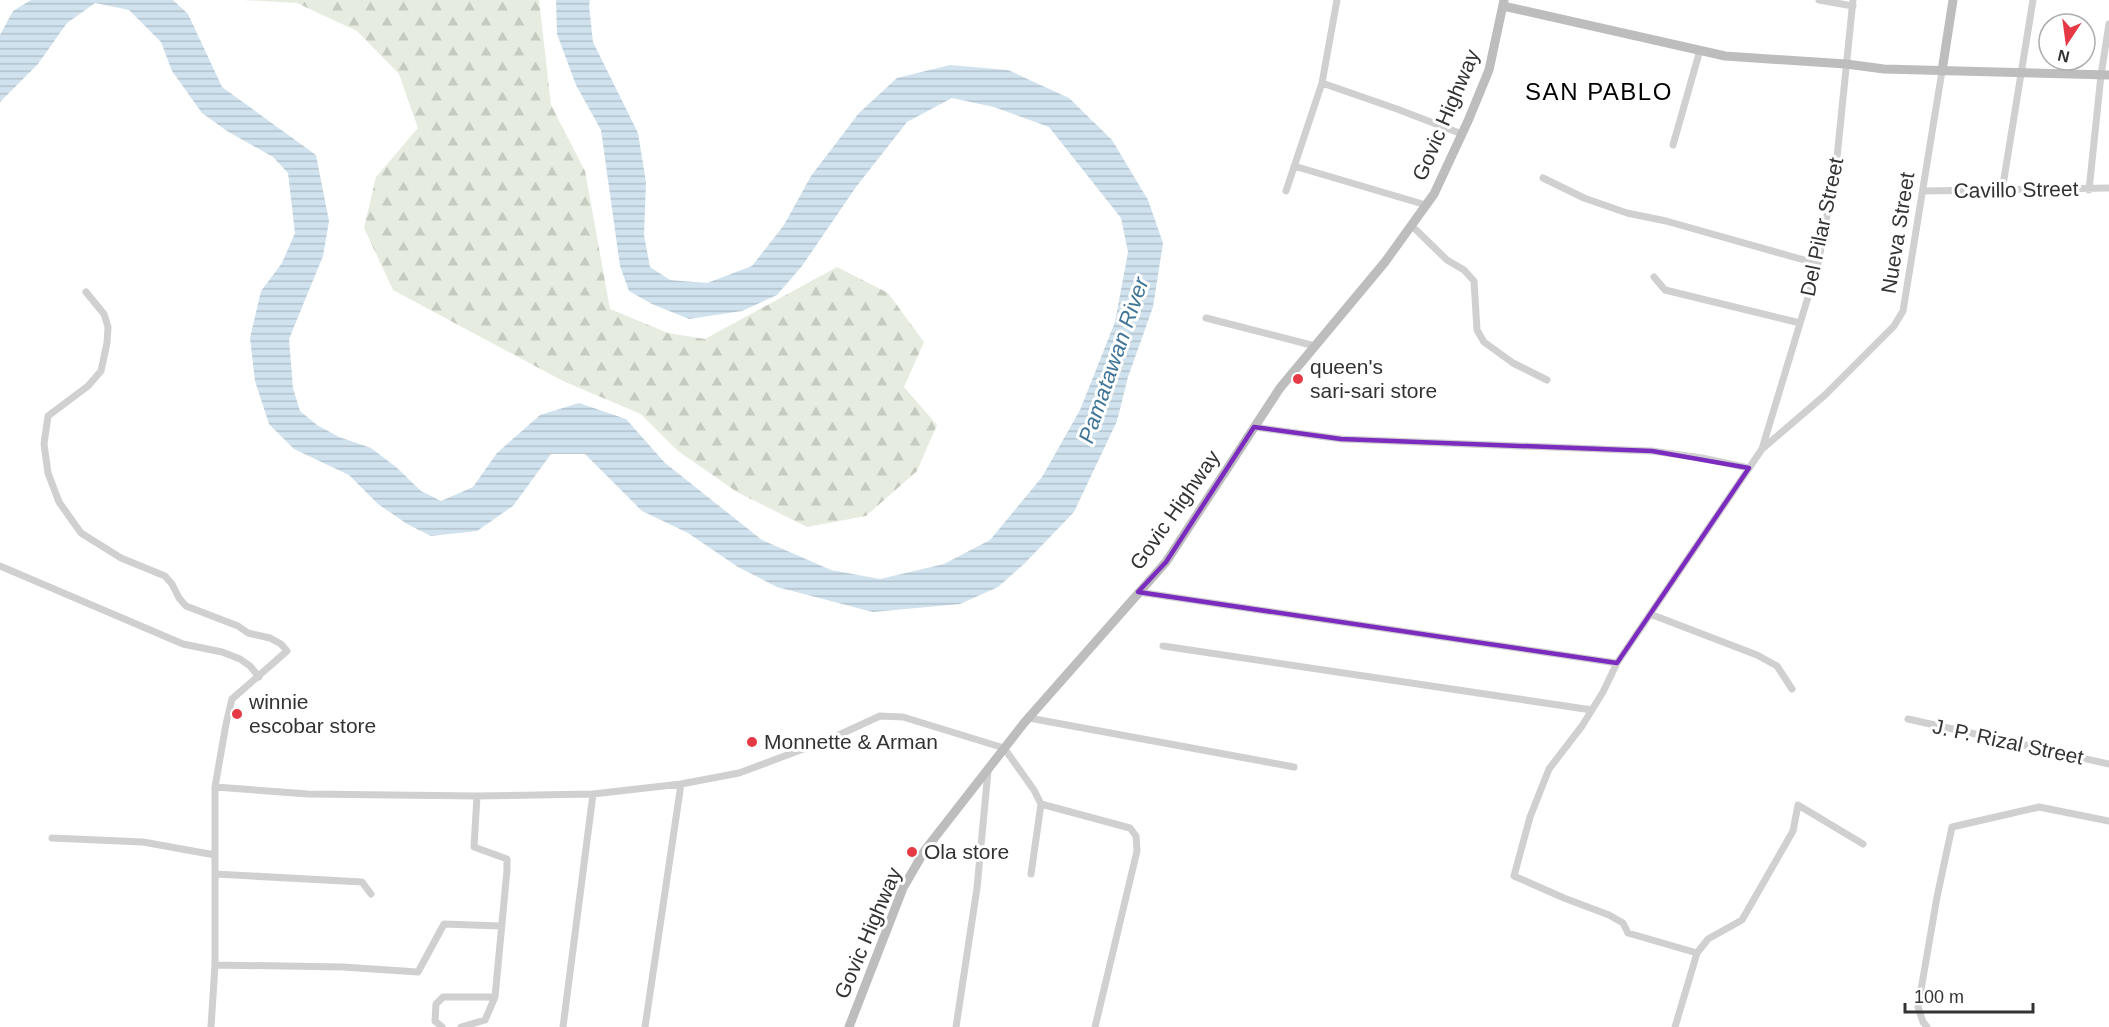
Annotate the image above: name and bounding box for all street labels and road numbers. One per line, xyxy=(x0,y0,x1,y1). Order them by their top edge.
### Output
street label: Govic Highway xyxy=(1408,45,1484,184)
street label: Del Pilar Street xyxy=(1796,155,1847,298)
street label: Nueva Street xyxy=(1877,170,1918,295)
street label: Cavillo Street xyxy=(1953,177,2079,202)
street label: Govic Highway xyxy=(1125,445,1224,574)
street label: J. P. Rizal Street xyxy=(1931,714,2086,769)
street label: Govic Highway xyxy=(830,863,906,1002)

